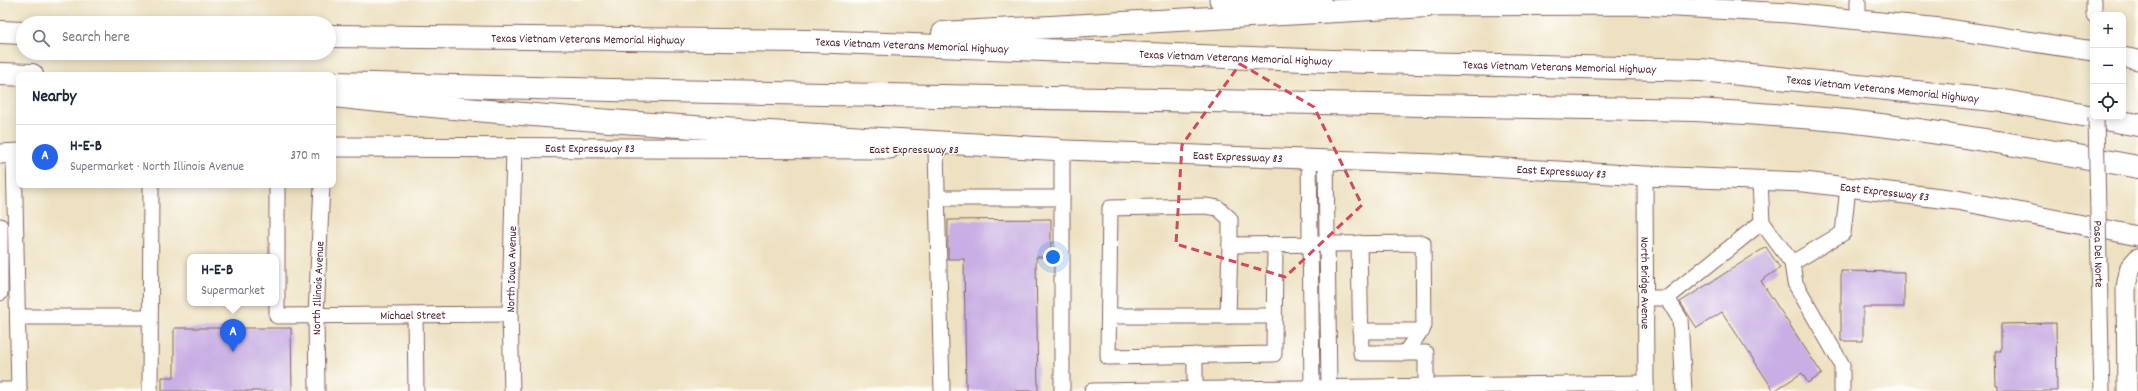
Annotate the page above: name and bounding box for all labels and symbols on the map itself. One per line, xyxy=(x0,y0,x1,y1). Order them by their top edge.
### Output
street label: Texas Vietnam Veterans Memorial Highway xyxy=(491,31,686,50)
street label: Texas Vietnam Veterans Memorial Highway xyxy=(815,34,1010,59)
street label: Texas Vietnam Veterans Memorial Highway xyxy=(1139,47,1334,71)
street label: Texas Vietnam Veterans Memorial Highway xyxy=(1463,57,1657,79)
street label: Texas Vietnam Veterans Memorial Highway xyxy=(1785,72,1981,108)
street label: East Expressway 83 xyxy=(545,141,635,158)
street label: East Expressway 83 xyxy=(869,142,959,159)
street label: East Expressway 83 xyxy=(1193,148,1283,168)
street label: East Expressway 83 xyxy=(1516,162,1607,184)
street label: East Expressway 83 xyxy=(1839,179,1930,207)
street label: Pasa Del Norte xyxy=(2088,220,2107,288)
street label: North Iowa Avenue xyxy=(503,226,522,313)
street label: North Bridge Avenue xyxy=(1635,237,1653,329)
street label: North Illinois Avenue xyxy=(309,241,329,335)
your location xyxy=(1043,247,1063,267)
street label: Michael Street xyxy=(380,308,446,325)
pin: A xyxy=(220,319,246,352)

